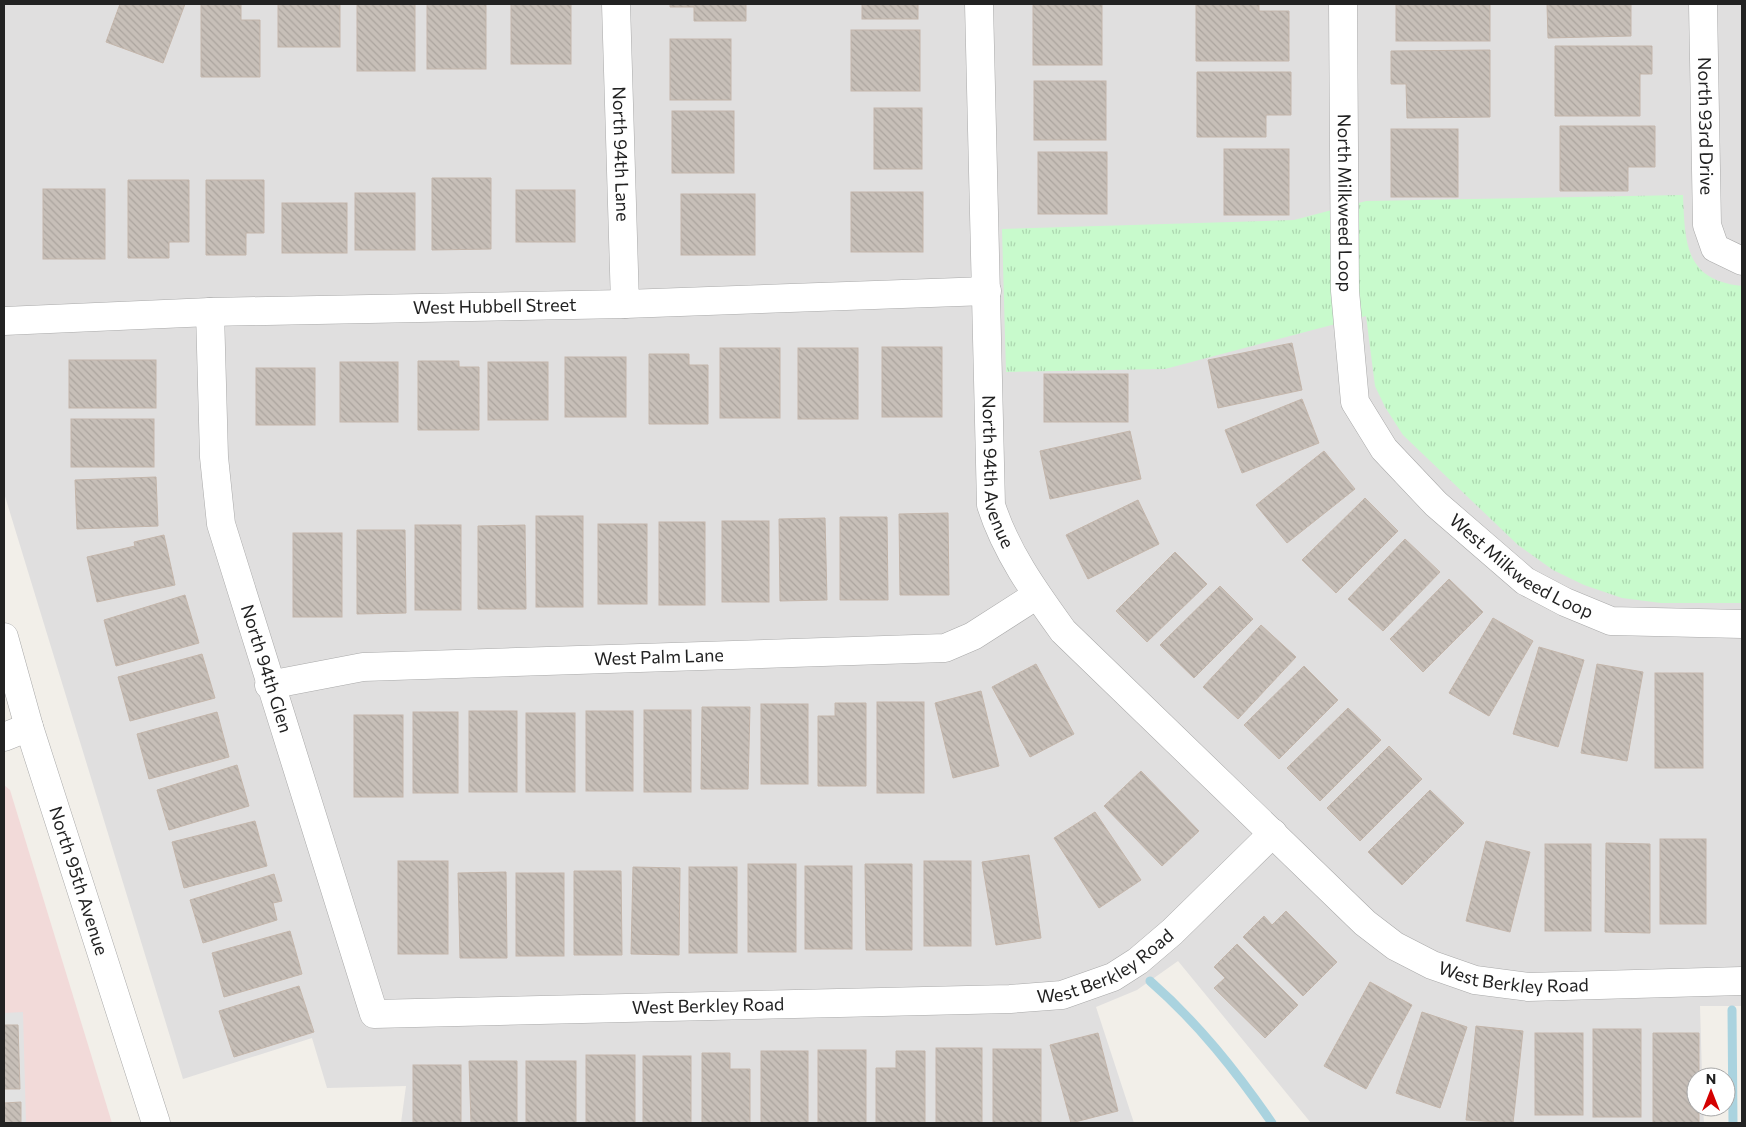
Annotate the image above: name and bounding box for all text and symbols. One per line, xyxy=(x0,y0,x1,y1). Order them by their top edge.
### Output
street label: North 93rd Drive xyxy=(1694,57,1718,195)
street label: North 94th Lane xyxy=(608,86,635,222)
street label: North Milkweed Loop xyxy=(1334,114,1357,292)
street label: West Hubbell Street xyxy=(413,293,577,318)
street label: North 94th Avenue xyxy=(978,395,1019,552)
street label: West Milkweed Loop xyxy=(1445,509,1597,622)
street label: North 94th Glen xyxy=(237,602,297,735)
street label: West Palm Lane xyxy=(594,643,724,669)
street label: North 95th Avenue xyxy=(45,803,113,958)
street label: West Berkley Road xyxy=(1036,924,1177,1007)
street label: West Berkley Road xyxy=(1436,956,1589,997)
street label: West Berkley Road xyxy=(632,992,785,1018)
north arrow xyxy=(1686,1067,1736,1117)
text: N xyxy=(1706,1070,1716,1087)

